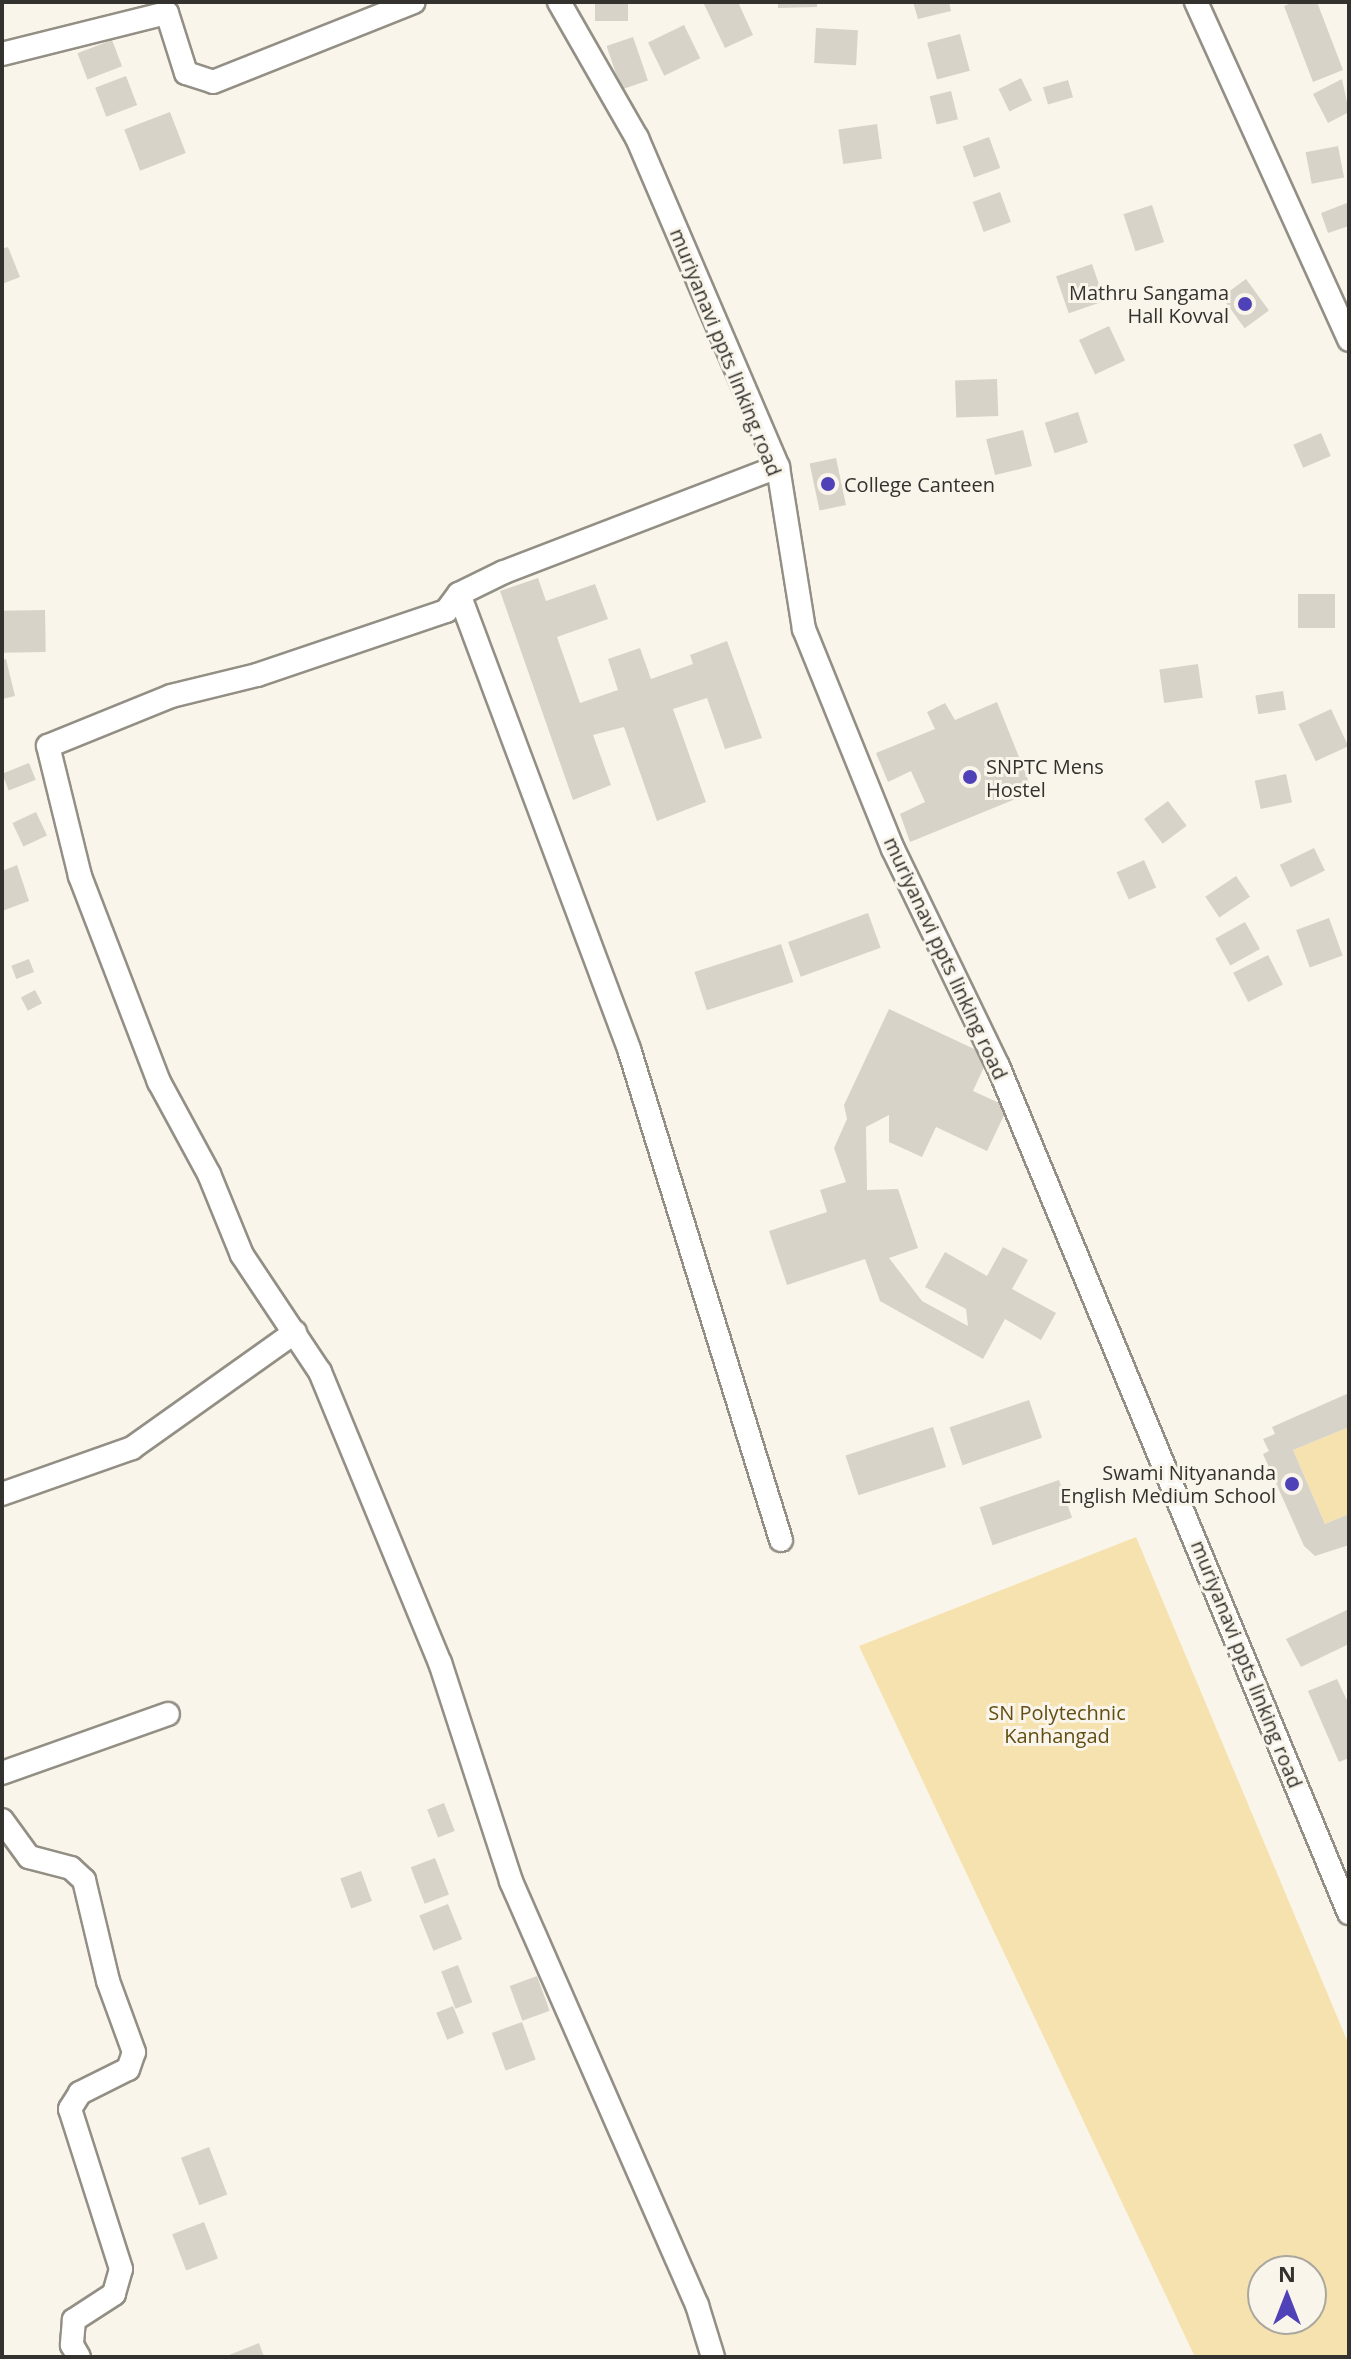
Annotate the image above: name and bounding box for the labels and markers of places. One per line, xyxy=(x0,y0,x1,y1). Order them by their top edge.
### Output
place label: Mathru Sangama Hall Kovval xyxy=(1069,280,1229,327)
marker: Mathru Sangama Hall Kovval xyxy=(1236,295,1254,313)
place label: College Canteen xyxy=(844,472,995,496)
marker: College Canteen xyxy=(819,475,837,493)
place label: SNPTC Mens Hostel xyxy=(986,754,1104,801)
marker: SNPTC Mens Hostel xyxy=(961,768,979,786)
place label: Swami Nityananda English Medium School xyxy=(1060,1460,1276,1507)
marker: Swami Nityananda English Medium School xyxy=(1283,1475,1301,1493)

